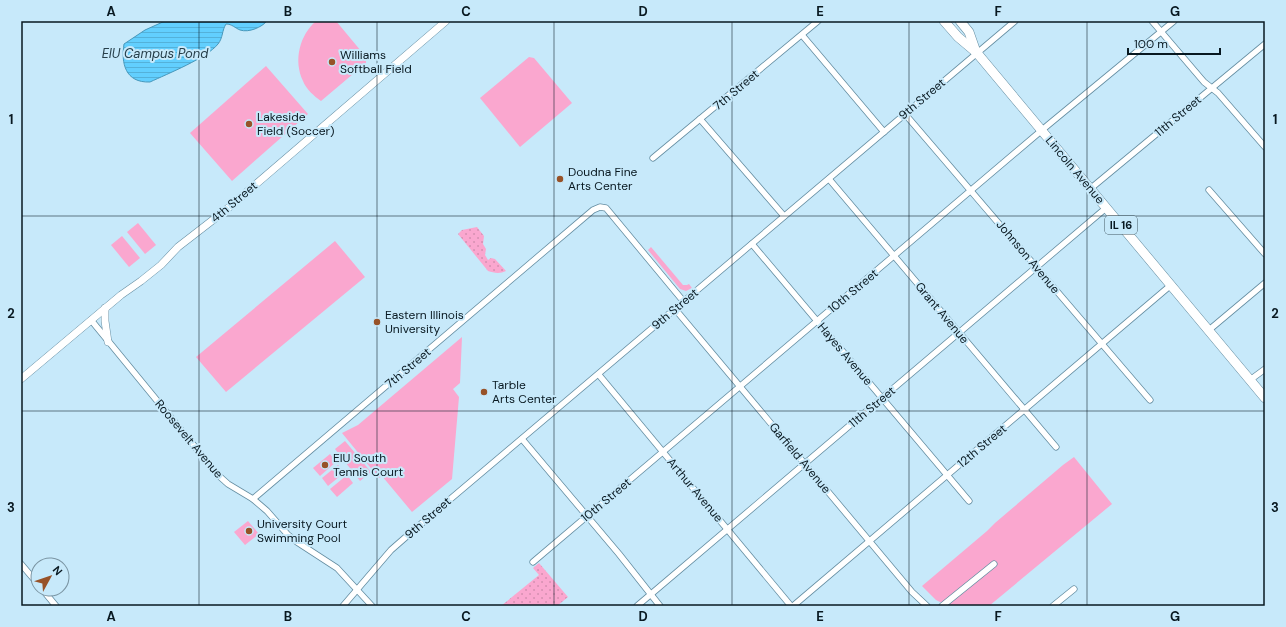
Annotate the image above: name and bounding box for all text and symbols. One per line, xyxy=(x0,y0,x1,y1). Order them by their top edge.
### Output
text: A xyxy=(106,3,116,20)
text: B xyxy=(284,3,292,20)
text: C xyxy=(461,3,471,20)
text: D xyxy=(638,3,648,20)
text: E xyxy=(816,3,824,20)
text: F xyxy=(994,3,1002,20)
text: G xyxy=(1170,3,1180,20)
scale bar xyxy=(1128,30,1220,56)
text: 100 m xyxy=(1134,36,1168,52)
water label: EIU Campus Pond xyxy=(102,45,209,62)
place label: Williams Softball Field xyxy=(340,47,412,77)
marker: Williams Softball Field xyxy=(327,57,337,67)
street label: 7th Street xyxy=(710,66,763,114)
street label: 9th Street xyxy=(895,75,949,123)
street label: 11th Street xyxy=(1151,92,1205,140)
place label: Lakeside Field (Soccer) xyxy=(257,109,335,139)
text: 1 xyxy=(9,111,13,128)
text: 1 xyxy=(1273,111,1277,128)
marker: Lakeside Field (Soccer) xyxy=(244,119,254,129)
street label: Lincoln Avenue xyxy=(1042,133,1108,207)
place label: Doudna Fine Arts Center xyxy=(568,164,638,194)
marker: Doudna Fine Arts Center xyxy=(555,174,565,184)
street label: 4th Street xyxy=(207,178,261,226)
road number: IL 16 xyxy=(1105,216,1137,234)
street label: Johnson Avenue xyxy=(993,217,1063,297)
street label: 10th Street xyxy=(825,265,882,317)
street label: Grant Avenue xyxy=(912,279,973,347)
street label: 9th Street xyxy=(648,285,702,333)
text: 2 xyxy=(7,305,15,322)
text: 2 xyxy=(1271,305,1279,322)
place label: Eastern Illinois University xyxy=(385,307,464,337)
marker: Eastern Illinois University xyxy=(372,317,382,327)
street label: Hayes Avenue xyxy=(814,319,876,389)
street label: 7th Street xyxy=(382,344,435,392)
place label: Tarble Arts Center xyxy=(492,377,557,407)
street label: 11th Street xyxy=(845,383,899,431)
marker: Tarble Arts Center xyxy=(479,387,489,397)
street label: Roosevelt Avenue xyxy=(151,396,227,482)
street label: Garfield Avenue xyxy=(766,419,834,497)
street label: 12th Street xyxy=(954,421,1010,471)
place label: EIU South Tennis Court xyxy=(333,450,403,480)
street label: Arthur Avenue xyxy=(663,454,727,526)
marker: EIU South Tennis Court xyxy=(320,460,330,470)
street label: 10th Street xyxy=(578,474,635,526)
street label: 9th Street xyxy=(401,493,455,543)
text: 3 xyxy=(7,499,15,516)
text: 3 xyxy=(1271,499,1279,516)
place label: University Court Swimming Pool xyxy=(257,516,347,546)
marker: University Court Swimming Pool xyxy=(244,526,254,536)
north arrow xyxy=(30,557,70,597)
text: N xyxy=(50,563,66,578)
text: A xyxy=(106,608,116,625)
text: B xyxy=(284,608,292,625)
text: C xyxy=(461,608,471,625)
text: D xyxy=(638,608,648,625)
text: E xyxy=(816,608,824,625)
text: F xyxy=(994,608,1002,625)
text: G xyxy=(1170,608,1180,625)

